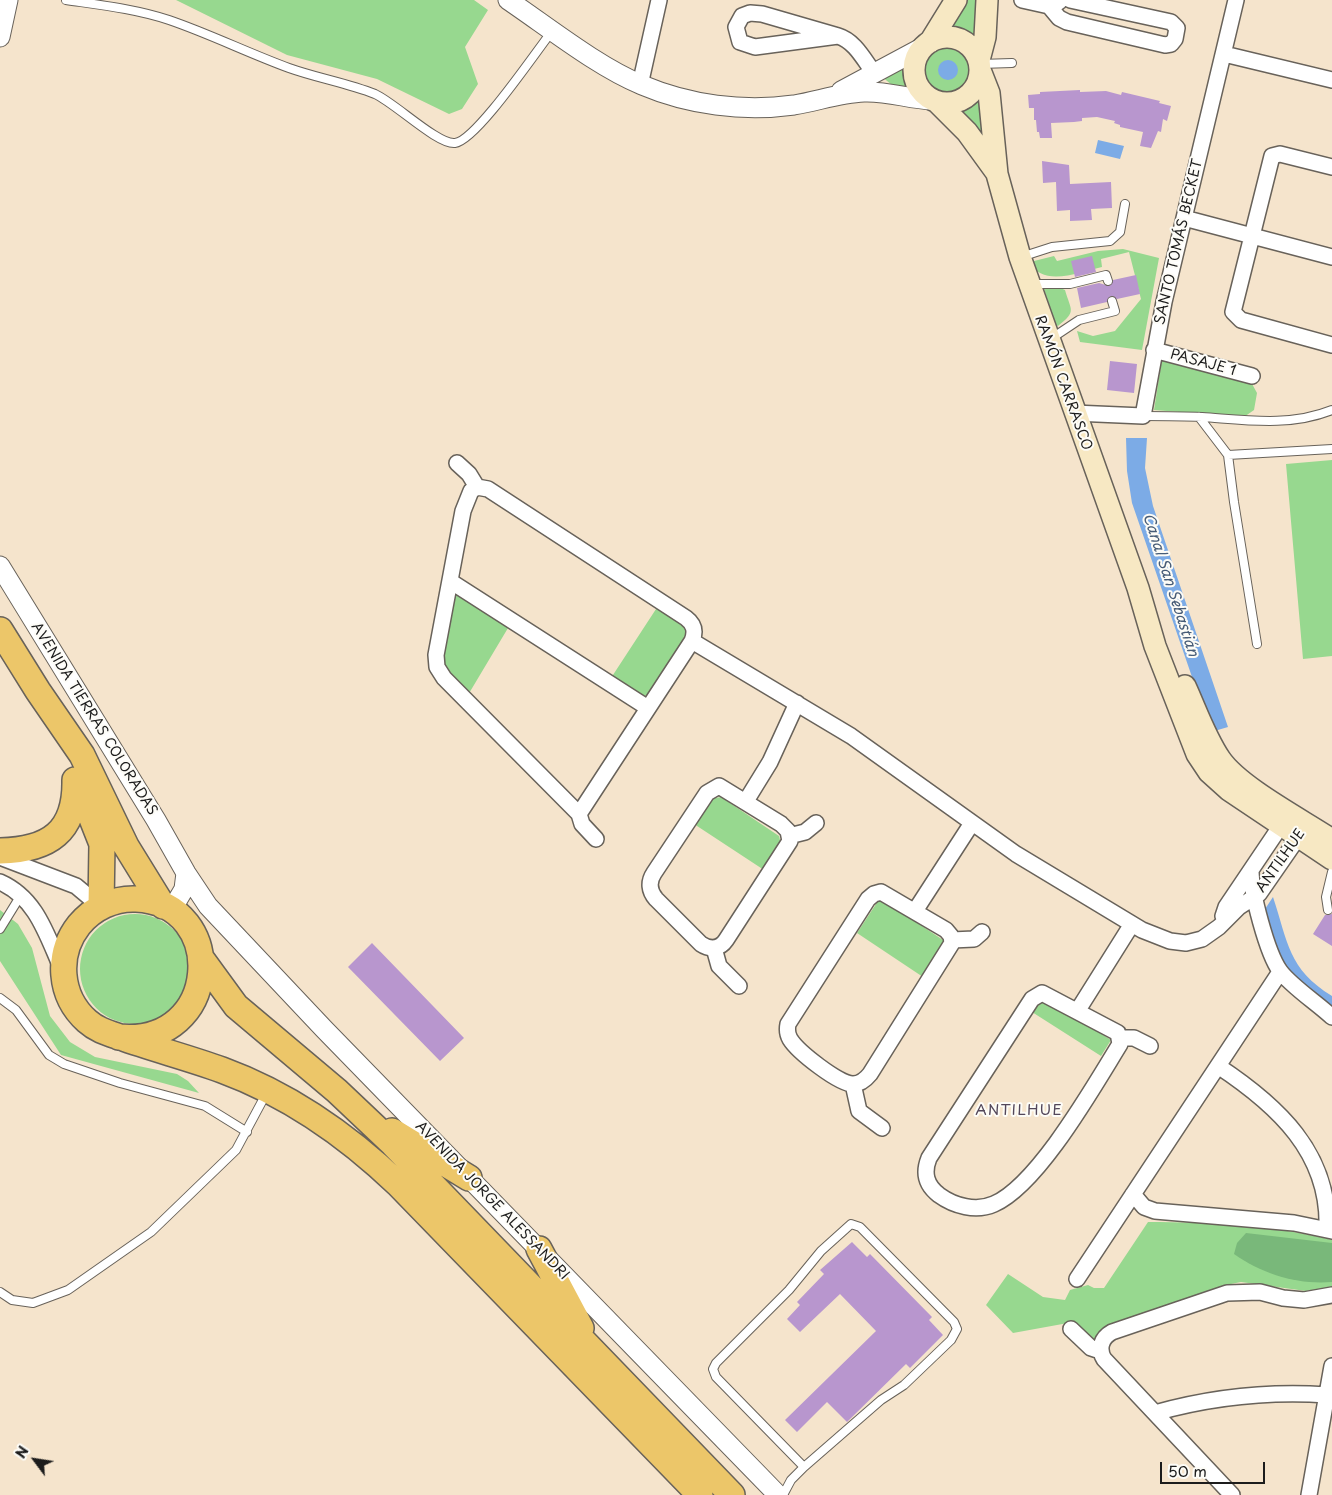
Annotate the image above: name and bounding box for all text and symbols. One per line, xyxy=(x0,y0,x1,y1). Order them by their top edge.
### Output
street label: SANTO TOMÁS BECKET xyxy=(1152,157,1206,327)
street label: RAMÓN CARRASCO xyxy=(1031,313,1095,453)
street label: PASAJE 1 xyxy=(1168,346,1238,380)
water label: Canal San Sebastián xyxy=(1138,511,1202,659)
street label: AVENIDA TIERRAS COLORADAS xyxy=(28,620,160,818)
street label: ANTILHUE xyxy=(1253,826,1309,896)
district label: ANTILHUE xyxy=(975,1102,1063,1120)
street label: AVENIDA JORGE ALESSANDRI xyxy=(412,1118,572,1284)
north arrow xyxy=(10,1435,60,1485)
text: N xyxy=(10,1442,34,1462)
scale bar xyxy=(1162,1452,1267,1484)
text: 50 m xyxy=(1168,1459,1207,1482)

